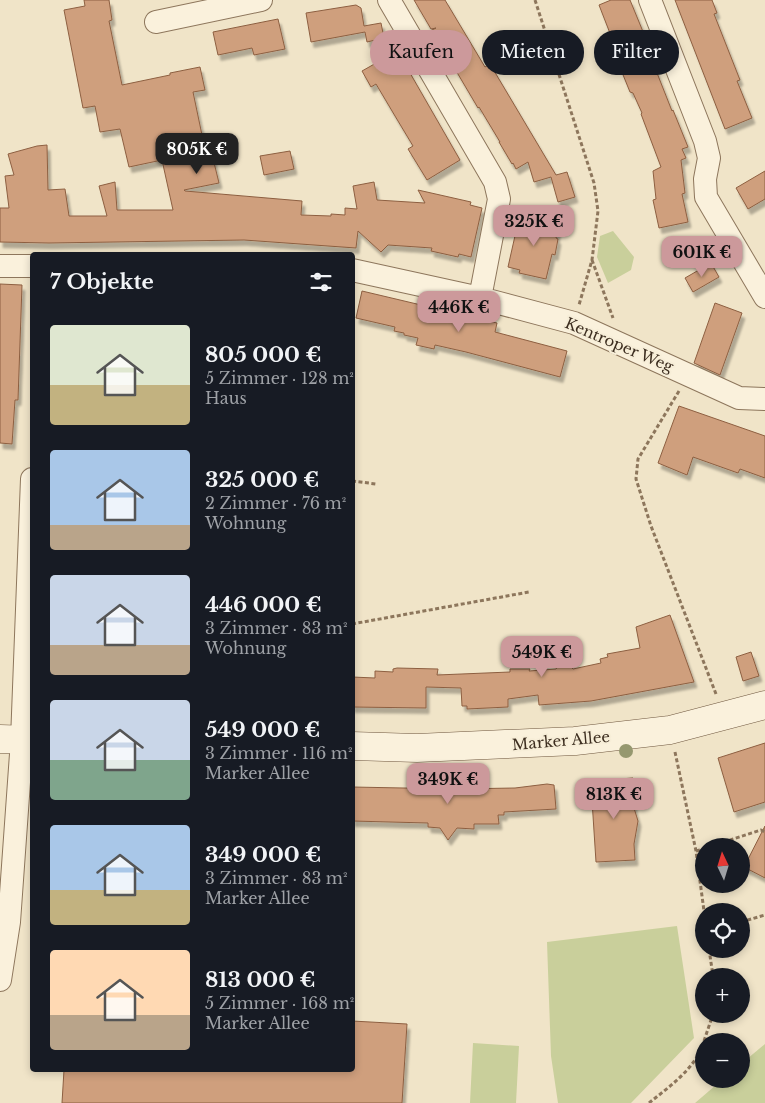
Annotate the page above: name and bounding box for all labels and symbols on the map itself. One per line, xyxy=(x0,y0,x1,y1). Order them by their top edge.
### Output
pin: 805K € xyxy=(156,132,238,175)
pin: 325K € xyxy=(493,204,575,247)
pin: 601K € xyxy=(661,236,743,278)
pin: 446K € xyxy=(418,290,500,333)
street label: Kentroper Weg xyxy=(562,313,677,376)
pin: 549K € xyxy=(501,636,583,678)
street label: Marker Allee xyxy=(511,727,611,754)
pin: 349K € xyxy=(407,762,489,805)
pin: 813K € xyxy=(573,778,655,820)
north arrow xyxy=(695,838,750,892)

